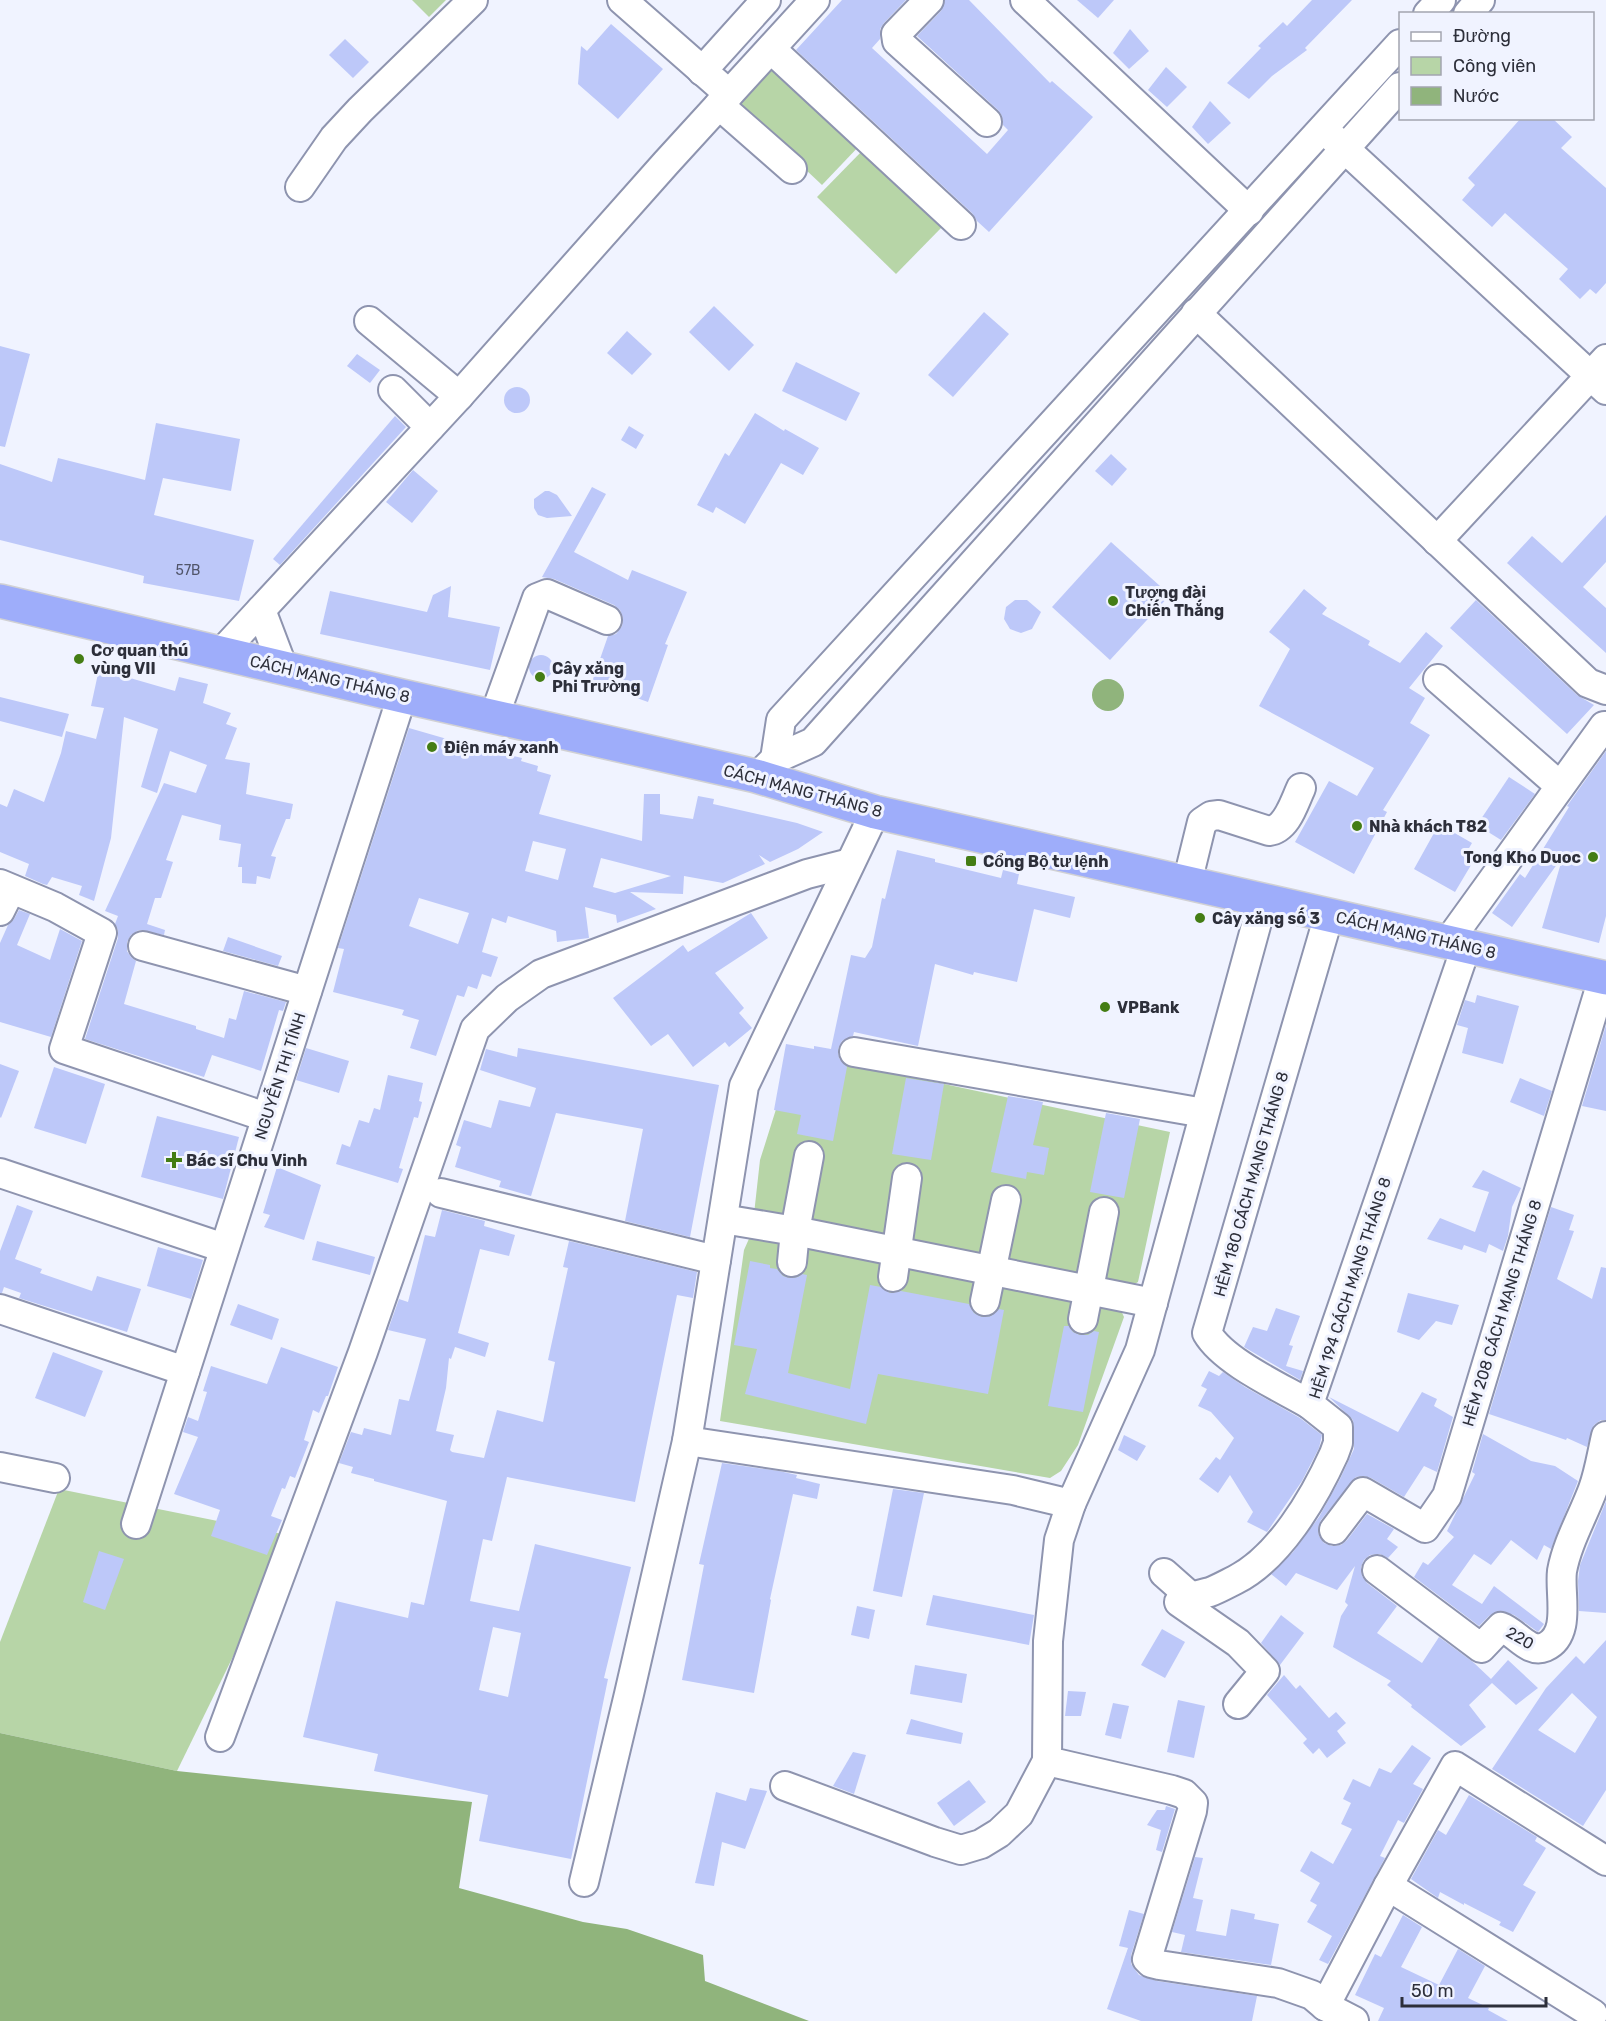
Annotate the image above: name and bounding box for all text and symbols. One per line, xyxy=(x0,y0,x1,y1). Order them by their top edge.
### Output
legend xyxy=(1399,12,1594,120)
text: Đường xyxy=(1453,25,1511,47)
text: Công viên xyxy=(1453,55,1536,77)
text: Nước xyxy=(1453,85,1499,107)
house number: 57B xyxy=(176,562,200,579)
place label: Tượng đài Chiến Thắng xyxy=(1125,583,1224,620)
marker: Tượng đài Chiến Thắng xyxy=(1106,594,1120,608)
place label: Cơ quan thú vùng VII xyxy=(91,641,188,678)
street label: CÁCH MẠNG THÁNG 8 xyxy=(248,651,412,707)
marker: Cơ quan thú vùng VII xyxy=(72,652,86,666)
place label: Cây xăng Phi Trường xyxy=(552,659,641,696)
marker: Cây xăng Phi Trường xyxy=(533,670,547,684)
place label: Điện máy xanh xyxy=(444,738,559,757)
marker: Điện máy xanh xyxy=(425,740,439,754)
street label: CÁCH MẠNG THÁNG 8 xyxy=(722,761,884,821)
place label: Nhà khách T82 xyxy=(1369,817,1487,836)
marker: Nhà khách T82 xyxy=(1350,819,1364,833)
place label: Tong Kho Duoc xyxy=(1464,848,1581,867)
marker: Tong Kho Duoc xyxy=(1586,850,1600,864)
place label: Cổng Bộ tư lệnh xyxy=(983,852,1109,871)
marker: Cổng Bộ tư lệnh xyxy=(964,854,978,868)
place label: Cây xăng số 3 xyxy=(1212,907,1320,928)
street label: CÁCH MẠNG THÁNG 8 xyxy=(1334,907,1498,963)
marker: Cây xăng số 3 xyxy=(1193,911,1207,925)
place label: VPBank xyxy=(1117,998,1180,1017)
marker: VPBank xyxy=(1098,1000,1112,1014)
street label: NGUYỄN THỊ TÍNH xyxy=(248,1009,310,1142)
street label: HẺM 180 CÁCH MẠNG THÁNG 8 xyxy=(1210,1069,1292,1299)
place label: Bác sĩ Chu Vinh xyxy=(186,1151,307,1170)
marker: Bác sĩ Chu Vinh xyxy=(167,1153,181,1167)
street label: HẺM 194 CÁCH MẠNG THÁNG 8 xyxy=(1305,1175,1395,1401)
street label: HẺM 208 CÁCH MẠNG THÁNG 8 xyxy=(1458,1197,1546,1429)
street label: 220 xyxy=(1503,1623,1537,1653)
scale bar xyxy=(1402,1970,1546,2008)
text: 50 m xyxy=(1411,1980,1454,2002)

